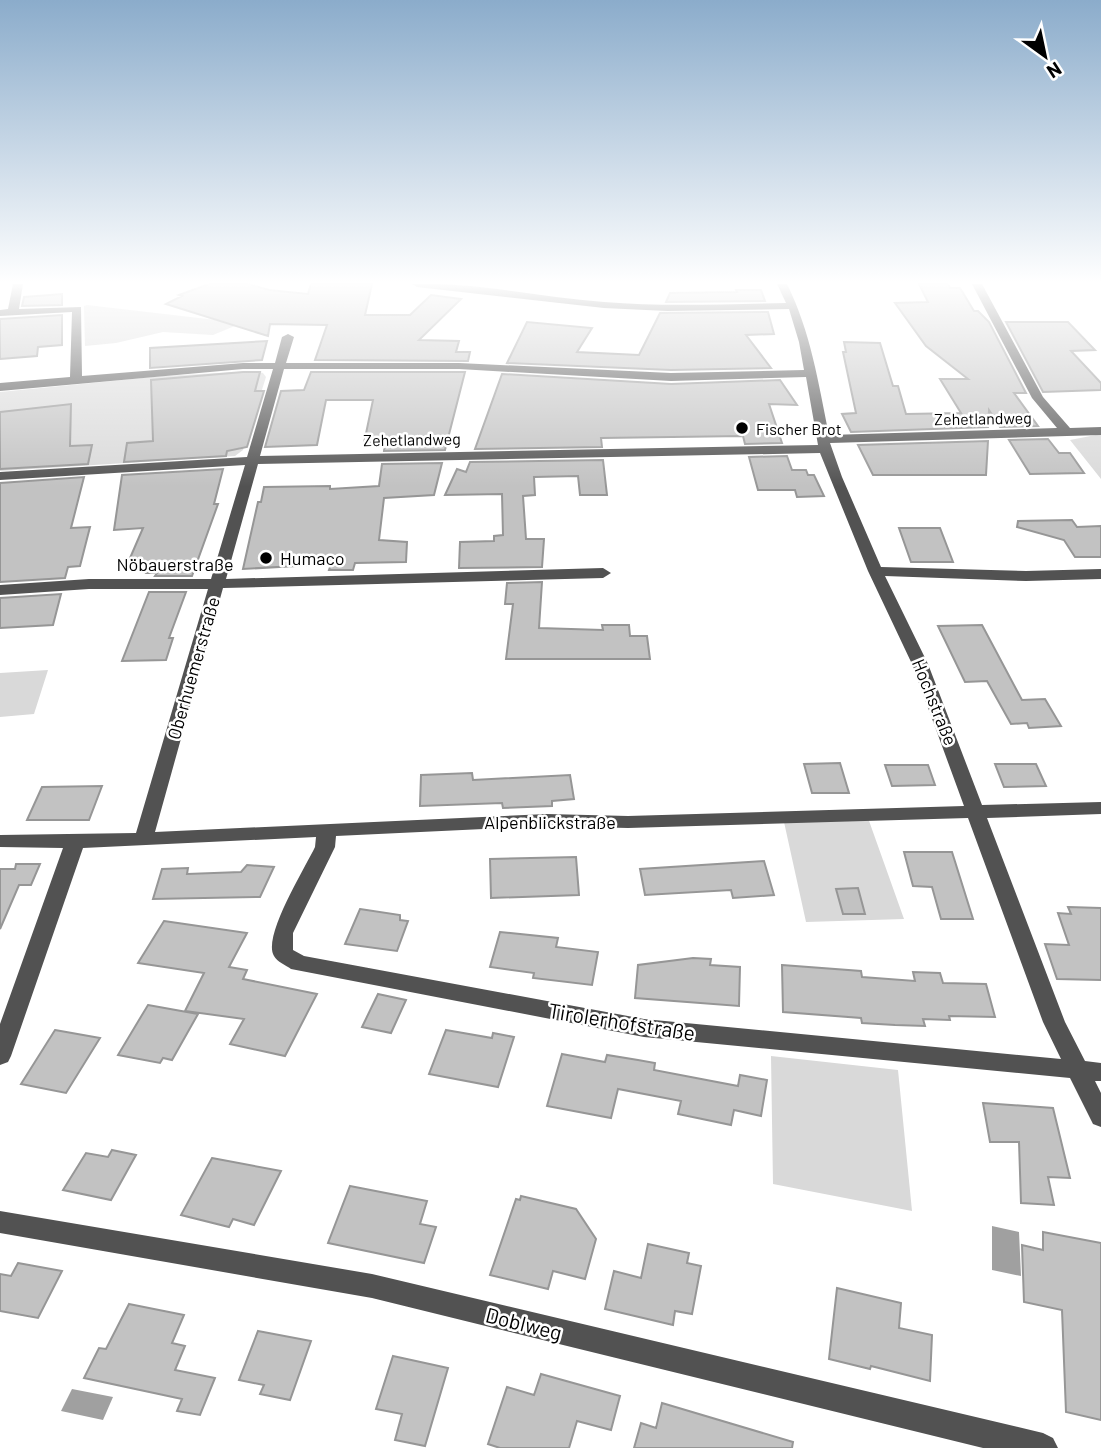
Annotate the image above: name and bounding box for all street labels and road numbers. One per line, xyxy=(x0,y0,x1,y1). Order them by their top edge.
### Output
street label: Zehetlandweg xyxy=(934,408,1032,428)
street label: Zehetlandweg xyxy=(363,429,461,449)
street label: Nöbauerstraße xyxy=(116,553,234,575)
street label: Oberhuemerstraße xyxy=(162,594,224,742)
street label: Hochstraße xyxy=(908,656,962,748)
street label: Alpenblickstraße xyxy=(484,811,616,833)
street label: Tirolerhofstraße xyxy=(547,997,697,1045)
street label: Doblweg xyxy=(483,1301,565,1345)

